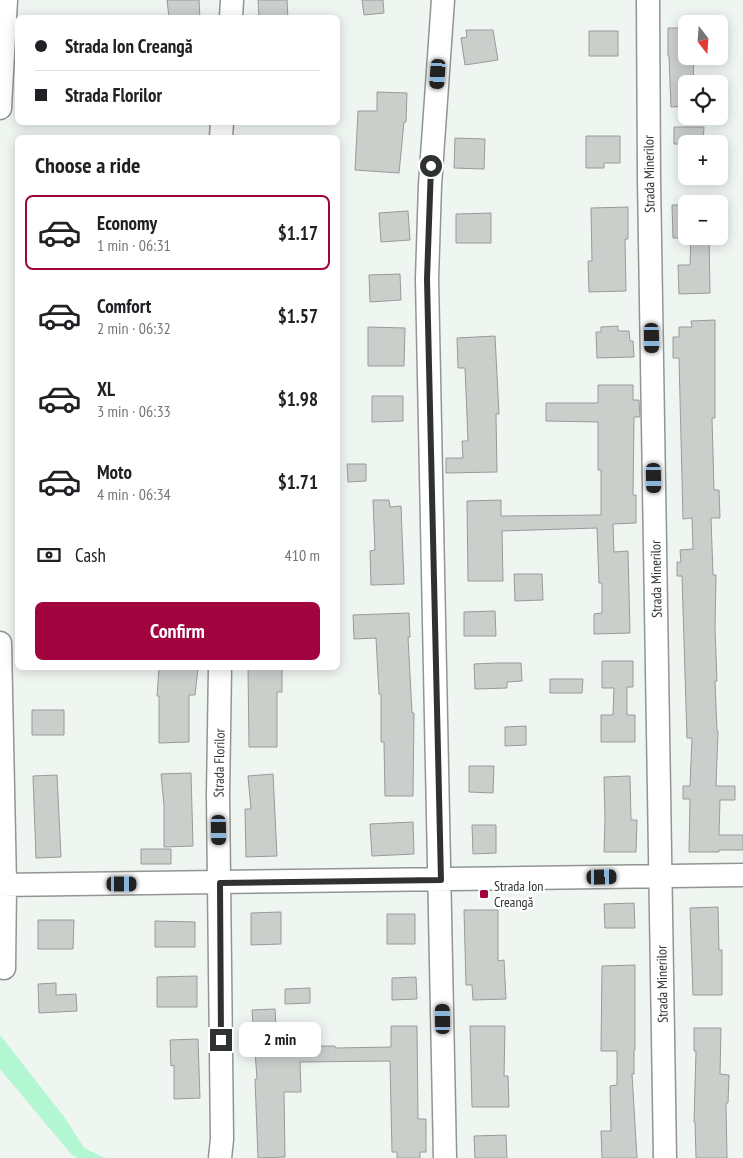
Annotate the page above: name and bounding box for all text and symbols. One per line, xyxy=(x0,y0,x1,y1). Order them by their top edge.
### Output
north arrow xyxy=(678,15,728,65)
map controls xyxy=(678,15,728,245)
text: Strada Ion Creangă xyxy=(65,34,193,58)
car xyxy=(429,59,446,89)
button: locate xyxy=(678,75,728,125)
text: Strada Florilor xyxy=(65,83,162,107)
street label: Strada Minerilor xyxy=(639,135,659,213)
button: + xyxy=(678,135,728,185)
text: Choose a ride xyxy=(35,151,140,179)
route start xyxy=(420,155,442,177)
button: − xyxy=(678,195,728,245)
icon: car xyxy=(37,210,82,255)
text: Economy xyxy=(97,211,157,235)
text: $1.17 xyxy=(278,221,318,245)
text: 1 min · 06:31 xyxy=(97,235,171,255)
icon: car xyxy=(37,293,82,338)
text: Comfort xyxy=(97,294,151,318)
text: $1.57 xyxy=(278,304,318,328)
text: 2 min · 06:32 xyxy=(97,318,171,338)
car xyxy=(644,323,659,353)
icon: car xyxy=(37,376,82,421)
text: XL xyxy=(97,377,115,401)
text: $1.98 xyxy=(278,387,318,411)
text: 3 min · 06:33 xyxy=(97,401,171,421)
icon: car xyxy=(37,459,82,504)
text: Moto xyxy=(97,460,132,484)
car xyxy=(646,463,661,493)
text: $1.71 xyxy=(278,470,318,494)
text: 4 min · 06:34 xyxy=(97,484,171,504)
street label: Strada Minerilor xyxy=(646,540,666,618)
icon: cash xyxy=(35,541,63,569)
text: Cash xyxy=(75,543,106,567)
text: 410 m xyxy=(285,545,320,565)
button: Confirm xyxy=(35,602,320,660)
street label: Strada Florilor xyxy=(209,728,229,798)
car xyxy=(211,815,226,845)
car xyxy=(586,869,617,885)
car xyxy=(107,877,137,892)
place label: Strada Ion Creangă xyxy=(494,877,543,911)
marker: Strada Ion Creangă xyxy=(478,888,490,900)
street label: Strada Minerilor xyxy=(652,945,672,1023)
car xyxy=(435,1004,450,1034)
callout: 2 min xyxy=(238,1022,321,1058)
route end xyxy=(210,1029,232,1051)
text: 2 min xyxy=(264,1029,296,1049)

